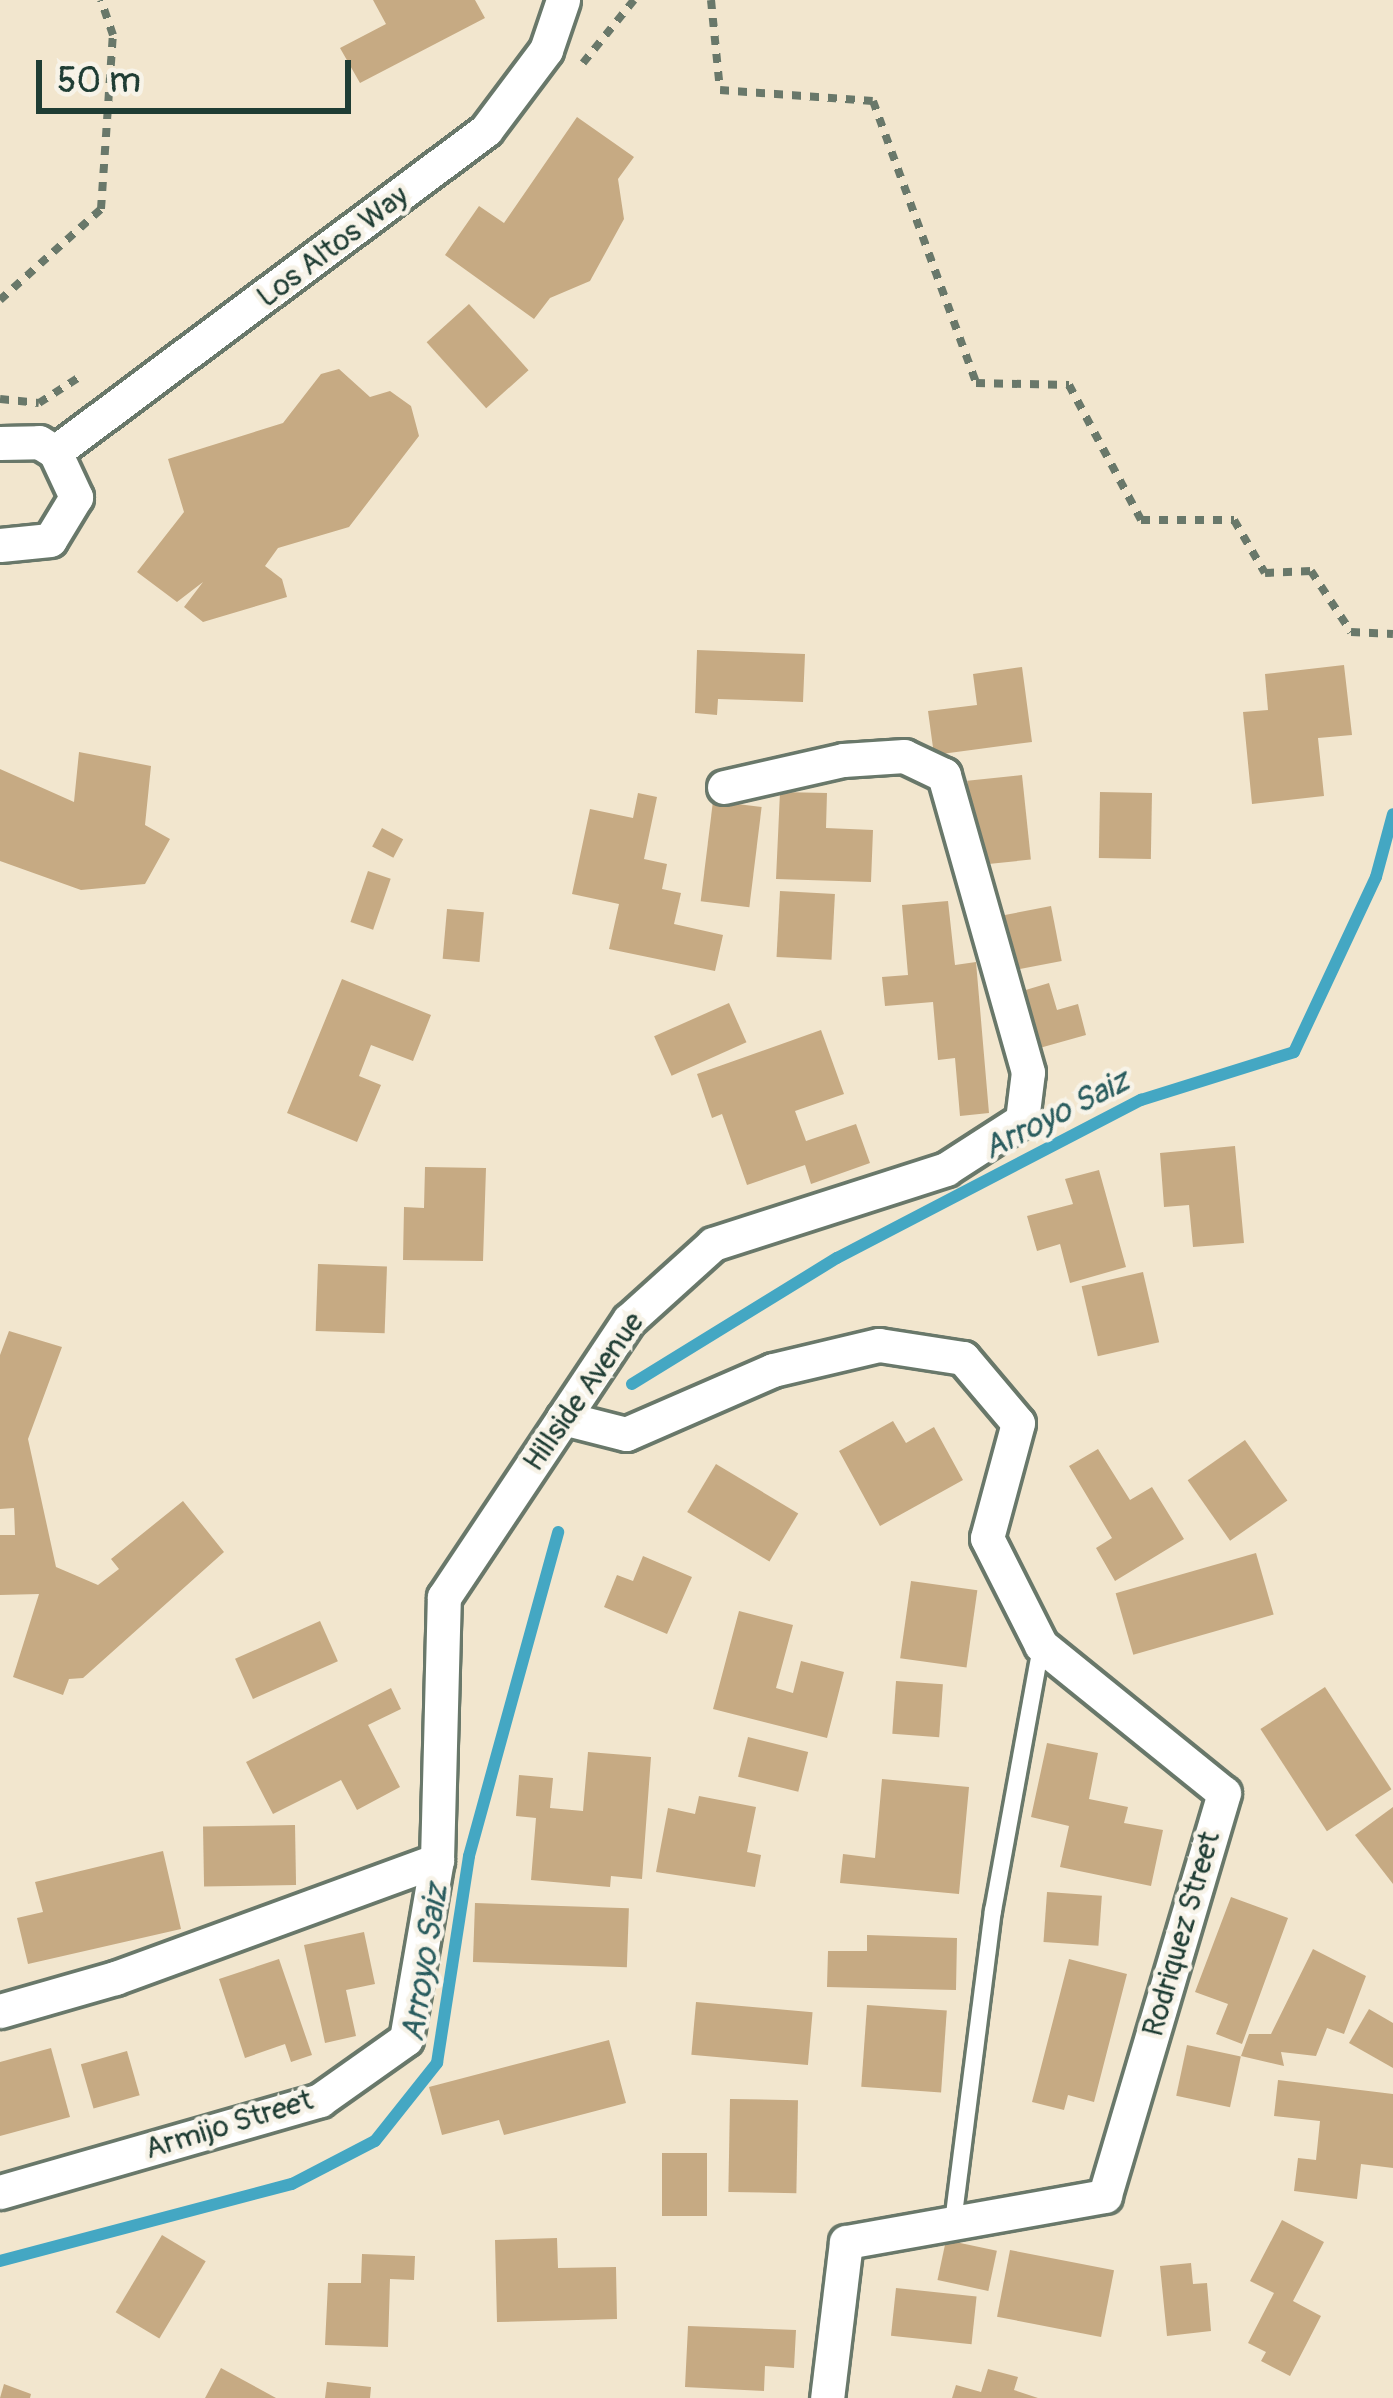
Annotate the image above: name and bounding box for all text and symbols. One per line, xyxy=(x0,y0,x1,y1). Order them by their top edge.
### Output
scale bar xyxy=(42,36,357,110)
text: 50 m xyxy=(57,58,141,103)
street label: Los Altos Way xyxy=(250,178,416,316)
water label: Arroyo Saiz xyxy=(976,1061,1136,1169)
street label: Hillside Avenue xyxy=(516,1306,652,1478)
street label: Rodriquez Street xyxy=(1136,1827,1228,2041)
water label: Arroyo Saiz xyxy=(393,1882,457,2044)
street label: Armijo Street xyxy=(141,2082,317,2168)

